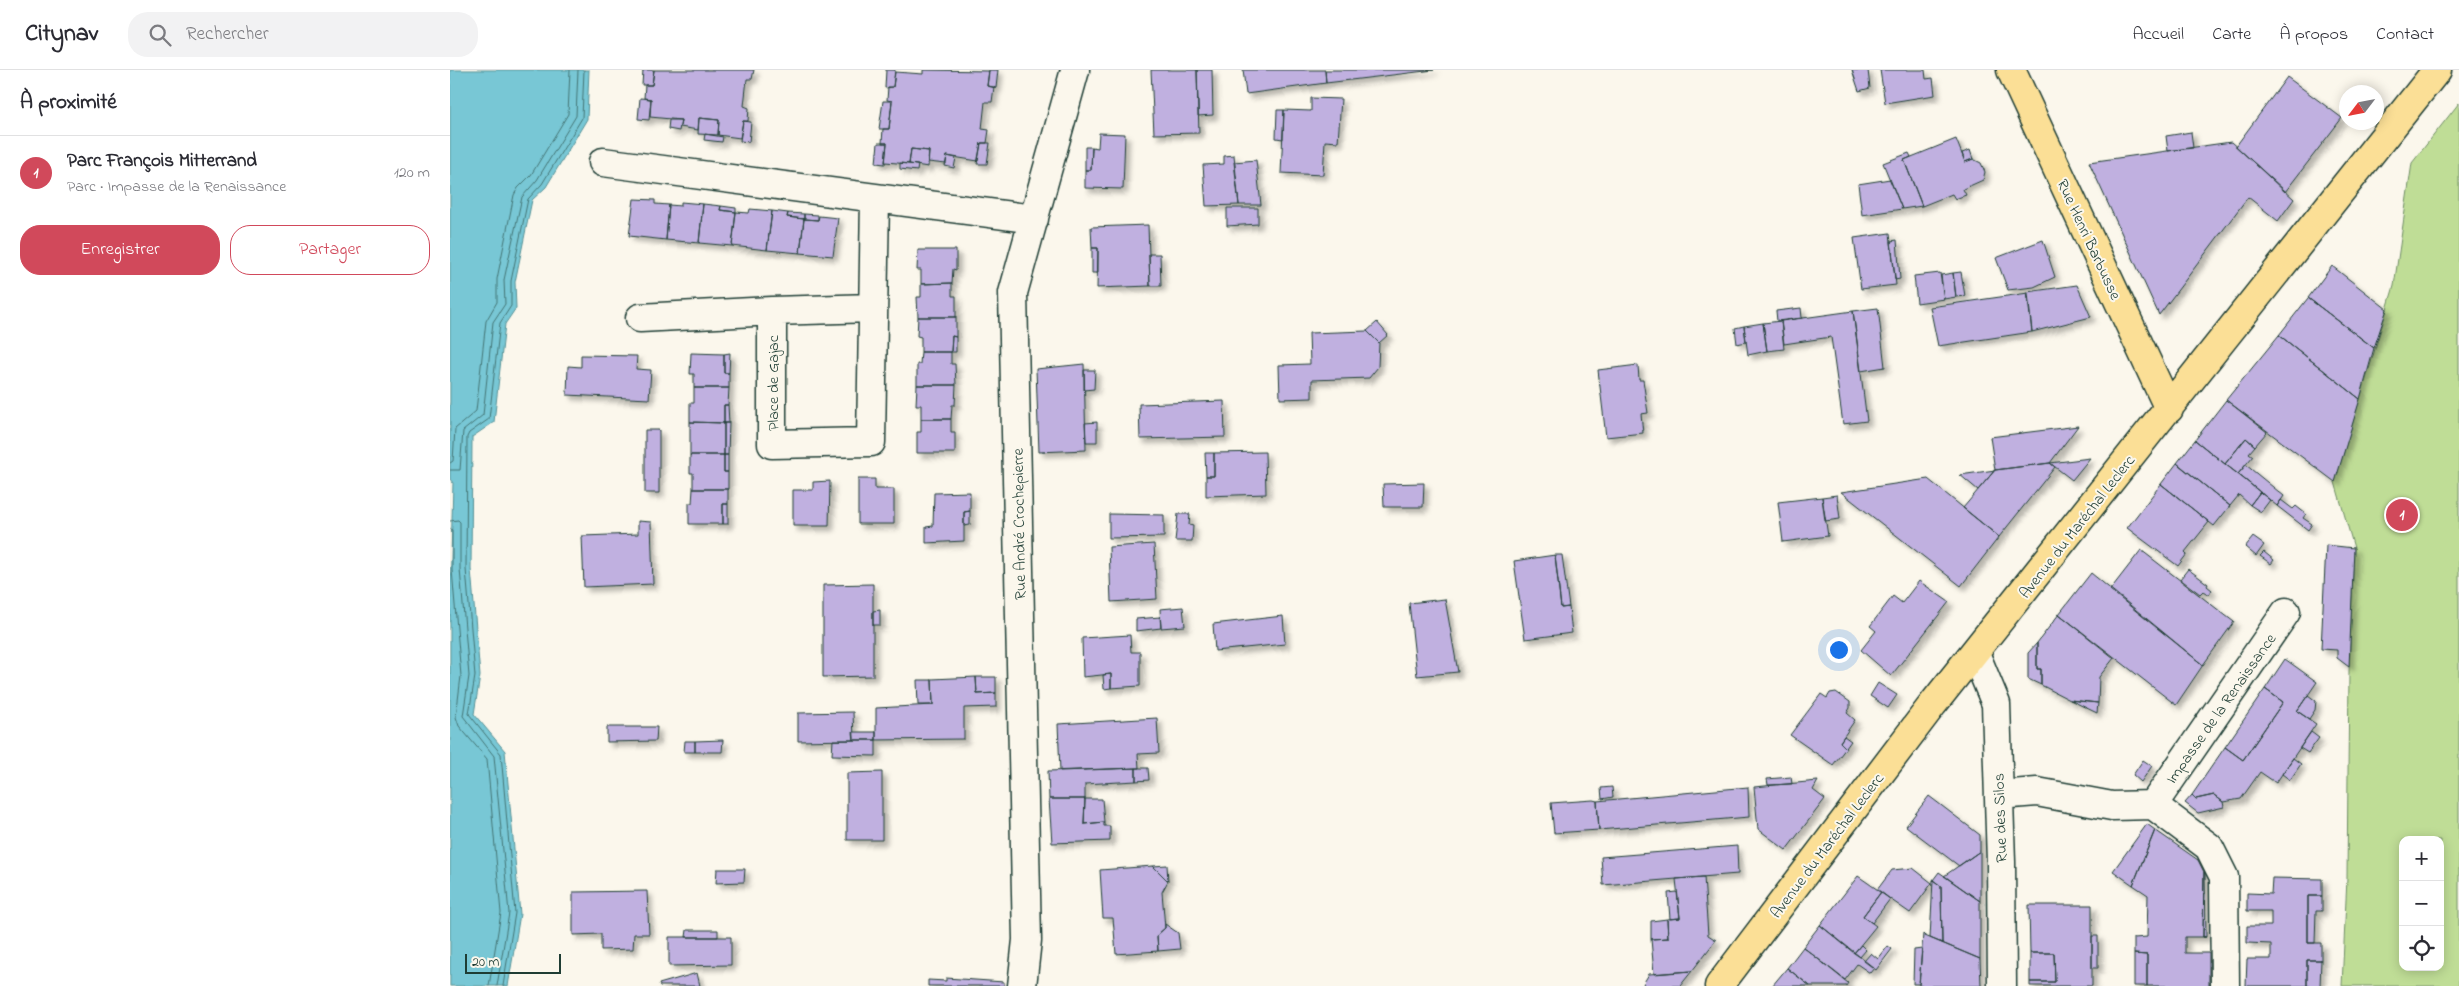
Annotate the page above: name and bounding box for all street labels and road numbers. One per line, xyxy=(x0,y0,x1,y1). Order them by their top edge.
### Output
street label: Rue Henri Barbusse xyxy=(2050,176,2127,305)
street label: Place de Gajac xyxy=(762,334,786,431)
street label: Rue André Crochepierre xyxy=(1007,447,1033,600)
street label: Avenue du Maréchal Leclerc xyxy=(2014,450,2142,604)
street label: Impasse de la Renaissance xyxy=(2160,628,2283,789)
street label: Avenue du Maréchal Leclerc xyxy=(1765,768,1891,924)
street label: Rue des Silos xyxy=(1987,773,2015,863)

